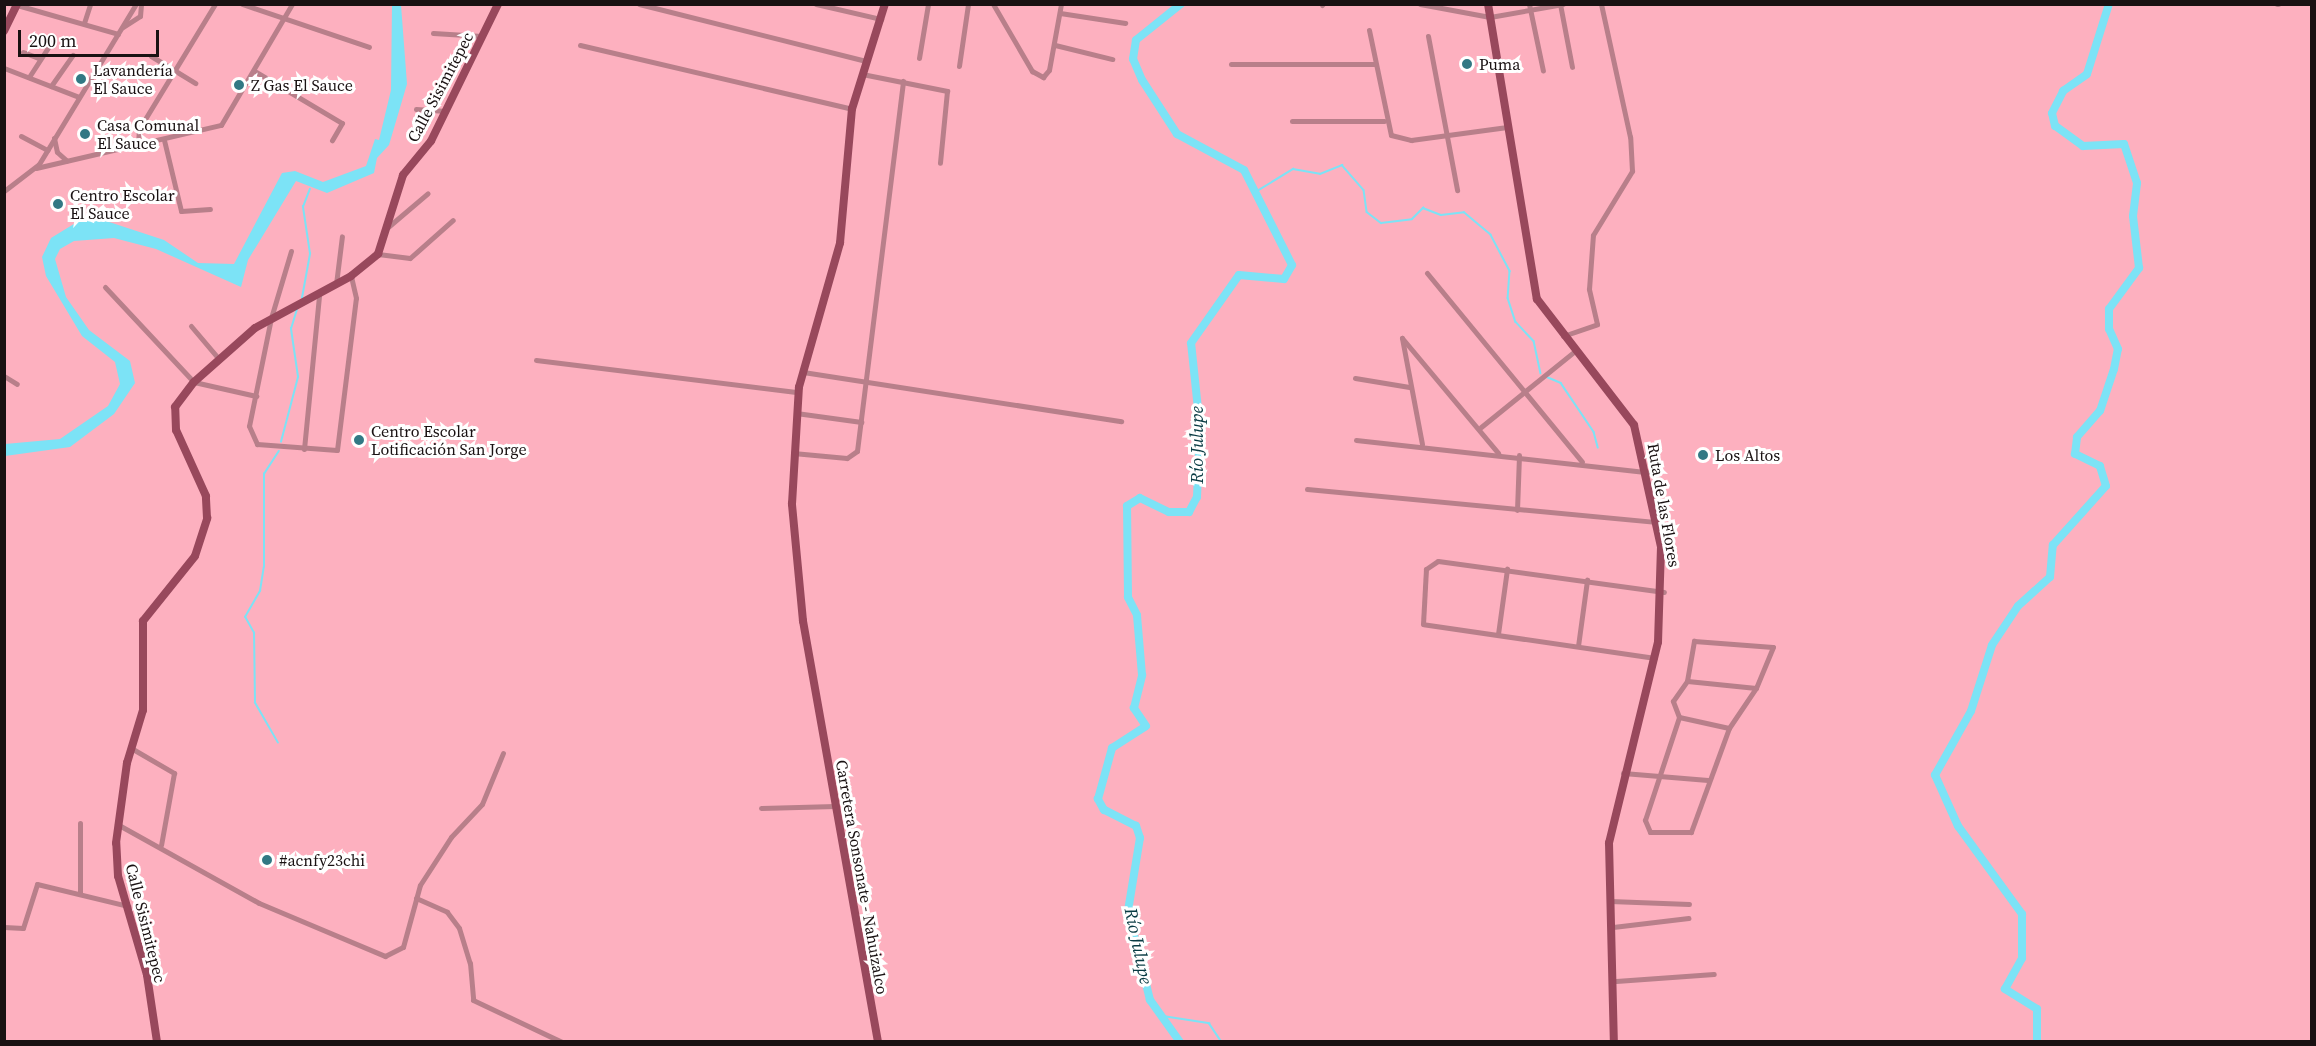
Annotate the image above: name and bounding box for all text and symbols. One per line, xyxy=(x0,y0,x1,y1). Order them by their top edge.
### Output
scale bar xyxy=(21,18,162,56)
text: 200 m xyxy=(29,28,76,53)
street label: Calle Sisimitepec xyxy=(403,29,477,145)
place label: Puma xyxy=(1479,54,1520,74)
marker: Puma xyxy=(1460,57,1474,71)
place label: Lavandería El Sauce xyxy=(93,60,173,98)
marker: Lavandería El Sauce xyxy=(74,72,88,86)
place label: Z Gas El Sauce xyxy=(251,75,353,95)
marker: Z Gas El Sauce xyxy=(232,78,246,92)
place label: Casa Comunal El Sauce xyxy=(97,115,199,153)
marker: Casa Comunal El Sauce xyxy=(78,127,92,141)
place label: Centro Escolar El Sauce xyxy=(70,185,175,223)
marker: Centro Escolar El Sauce xyxy=(51,197,65,211)
water label: Río Julupe xyxy=(1186,406,1208,484)
place label: Centro Escolar Lotificación San Jorge xyxy=(371,421,527,459)
marker: Centro Escolar Lotificación San Jorge xyxy=(352,433,366,447)
street label: Ruta de las Flores xyxy=(1644,442,1684,568)
place label: Los Altos xyxy=(1715,445,1780,465)
marker: Los Altos xyxy=(1696,448,1710,462)
street label: Carretera Sonsonate - Nahuizalco xyxy=(832,758,892,996)
place label: #acnfy23chi xyxy=(279,850,365,870)
marker: #acnfy23chi xyxy=(260,853,274,867)
street label: Calle Sisimitepec xyxy=(122,861,170,985)
water label: Río Julupe xyxy=(1119,906,1157,986)

